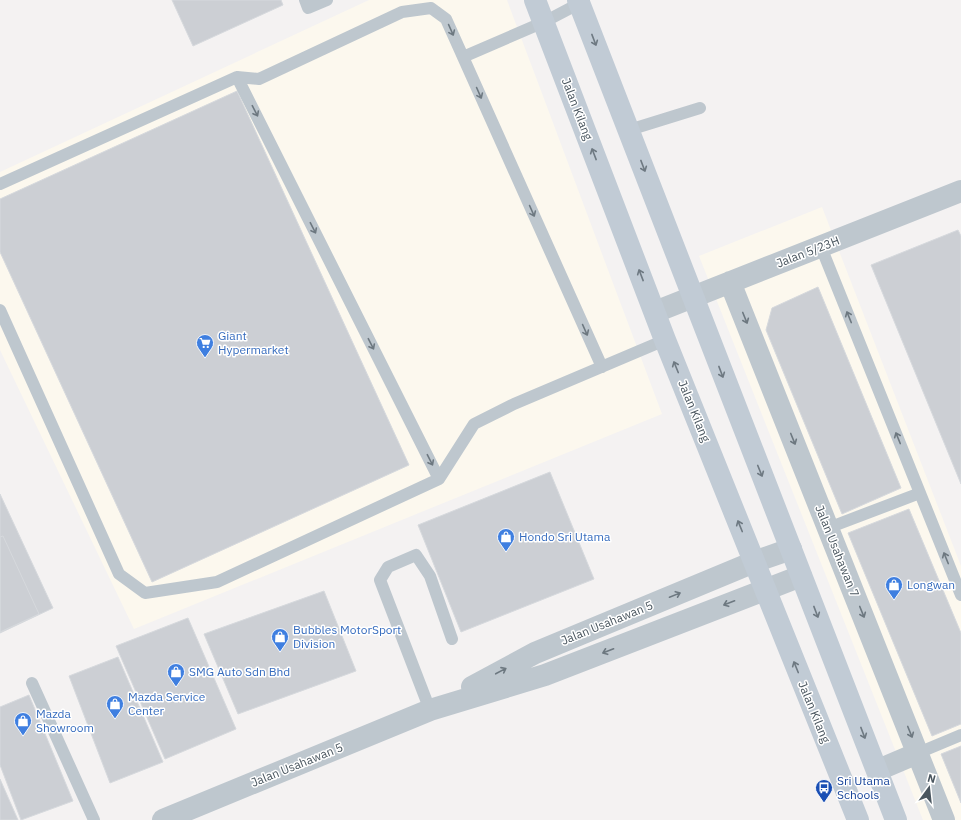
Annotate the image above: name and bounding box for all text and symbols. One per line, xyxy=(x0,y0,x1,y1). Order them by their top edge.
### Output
one-way arrow xyxy=(448,23,455,35)
one-way arrow xyxy=(590,34,598,46)
street label: Jalan Kilang xyxy=(559,76,596,143)
one-way arrow xyxy=(476,86,483,98)
one-way arrow xyxy=(252,105,259,117)
one-way arrow xyxy=(590,149,598,161)
one-way arrow xyxy=(639,160,647,172)
one-way arrow xyxy=(529,205,536,217)
one-way arrow xyxy=(310,221,317,233)
street label: Jalan 5/23H xyxy=(774,233,842,270)
one-way arrow xyxy=(636,270,644,282)
one-way arrow xyxy=(741,312,749,324)
one-way arrow xyxy=(845,312,853,324)
one-way arrow xyxy=(582,323,590,335)
place label: Giant Hypermarket xyxy=(218,328,289,357)
supermarket icon: Giant Hypermarket xyxy=(195,333,215,358)
one-way arrow xyxy=(368,338,375,350)
one-way arrow xyxy=(672,361,679,373)
one-way arrow xyxy=(718,366,726,378)
street label: Jalan Kilang xyxy=(675,378,714,445)
one-way arrow xyxy=(789,432,797,444)
one-way arrow xyxy=(894,432,901,444)
one-way arrow xyxy=(426,454,434,466)
one-way arrow xyxy=(757,465,765,477)
street label: Jalan Usahawan 7 xyxy=(812,503,863,599)
one-way arrow xyxy=(736,521,743,533)
shop icon: Hondo Sri Utama xyxy=(496,527,516,552)
place label: Hondo Sri Utama xyxy=(519,529,611,544)
one-way arrow xyxy=(942,553,950,565)
shop icon: Longwan xyxy=(884,575,904,600)
place label: Longwan xyxy=(907,577,955,592)
one-way arrow xyxy=(668,591,680,598)
street label: Jalan Usahawan 5 xyxy=(559,597,655,648)
one-way arrow xyxy=(723,600,735,608)
one-way arrow xyxy=(858,605,866,617)
one-way arrow xyxy=(812,606,820,618)
place label: Bubbles MotorSport Division xyxy=(293,622,401,651)
shop icon: Bubbles MotorSport Division xyxy=(270,627,290,652)
one-way arrow xyxy=(602,647,614,655)
one-way arrow xyxy=(792,661,800,673)
shop icon: SMG Auto Sdn Bhd xyxy=(166,662,186,687)
place label: SMG Auto Sdn Bhd xyxy=(189,664,290,679)
one-way arrow xyxy=(495,667,507,675)
street label: Jalan Kilang xyxy=(795,679,834,746)
place label: Mazda Service Center xyxy=(128,689,206,718)
shop icon: Mazda Service Center xyxy=(105,694,125,719)
place label: Mazda Showroom xyxy=(36,706,94,735)
shop icon: Mazda Showroom xyxy=(13,711,33,736)
one-way arrow xyxy=(907,726,914,738)
one-way arrow xyxy=(860,727,868,739)
street label: Jalan Usahawan 5 xyxy=(249,739,345,790)
north arrow xyxy=(909,768,949,808)
text: N xyxy=(926,771,937,786)
place label: Sri Utama Schools xyxy=(837,773,890,802)
bus stop icon: Sri Utama Schools xyxy=(814,778,834,803)

